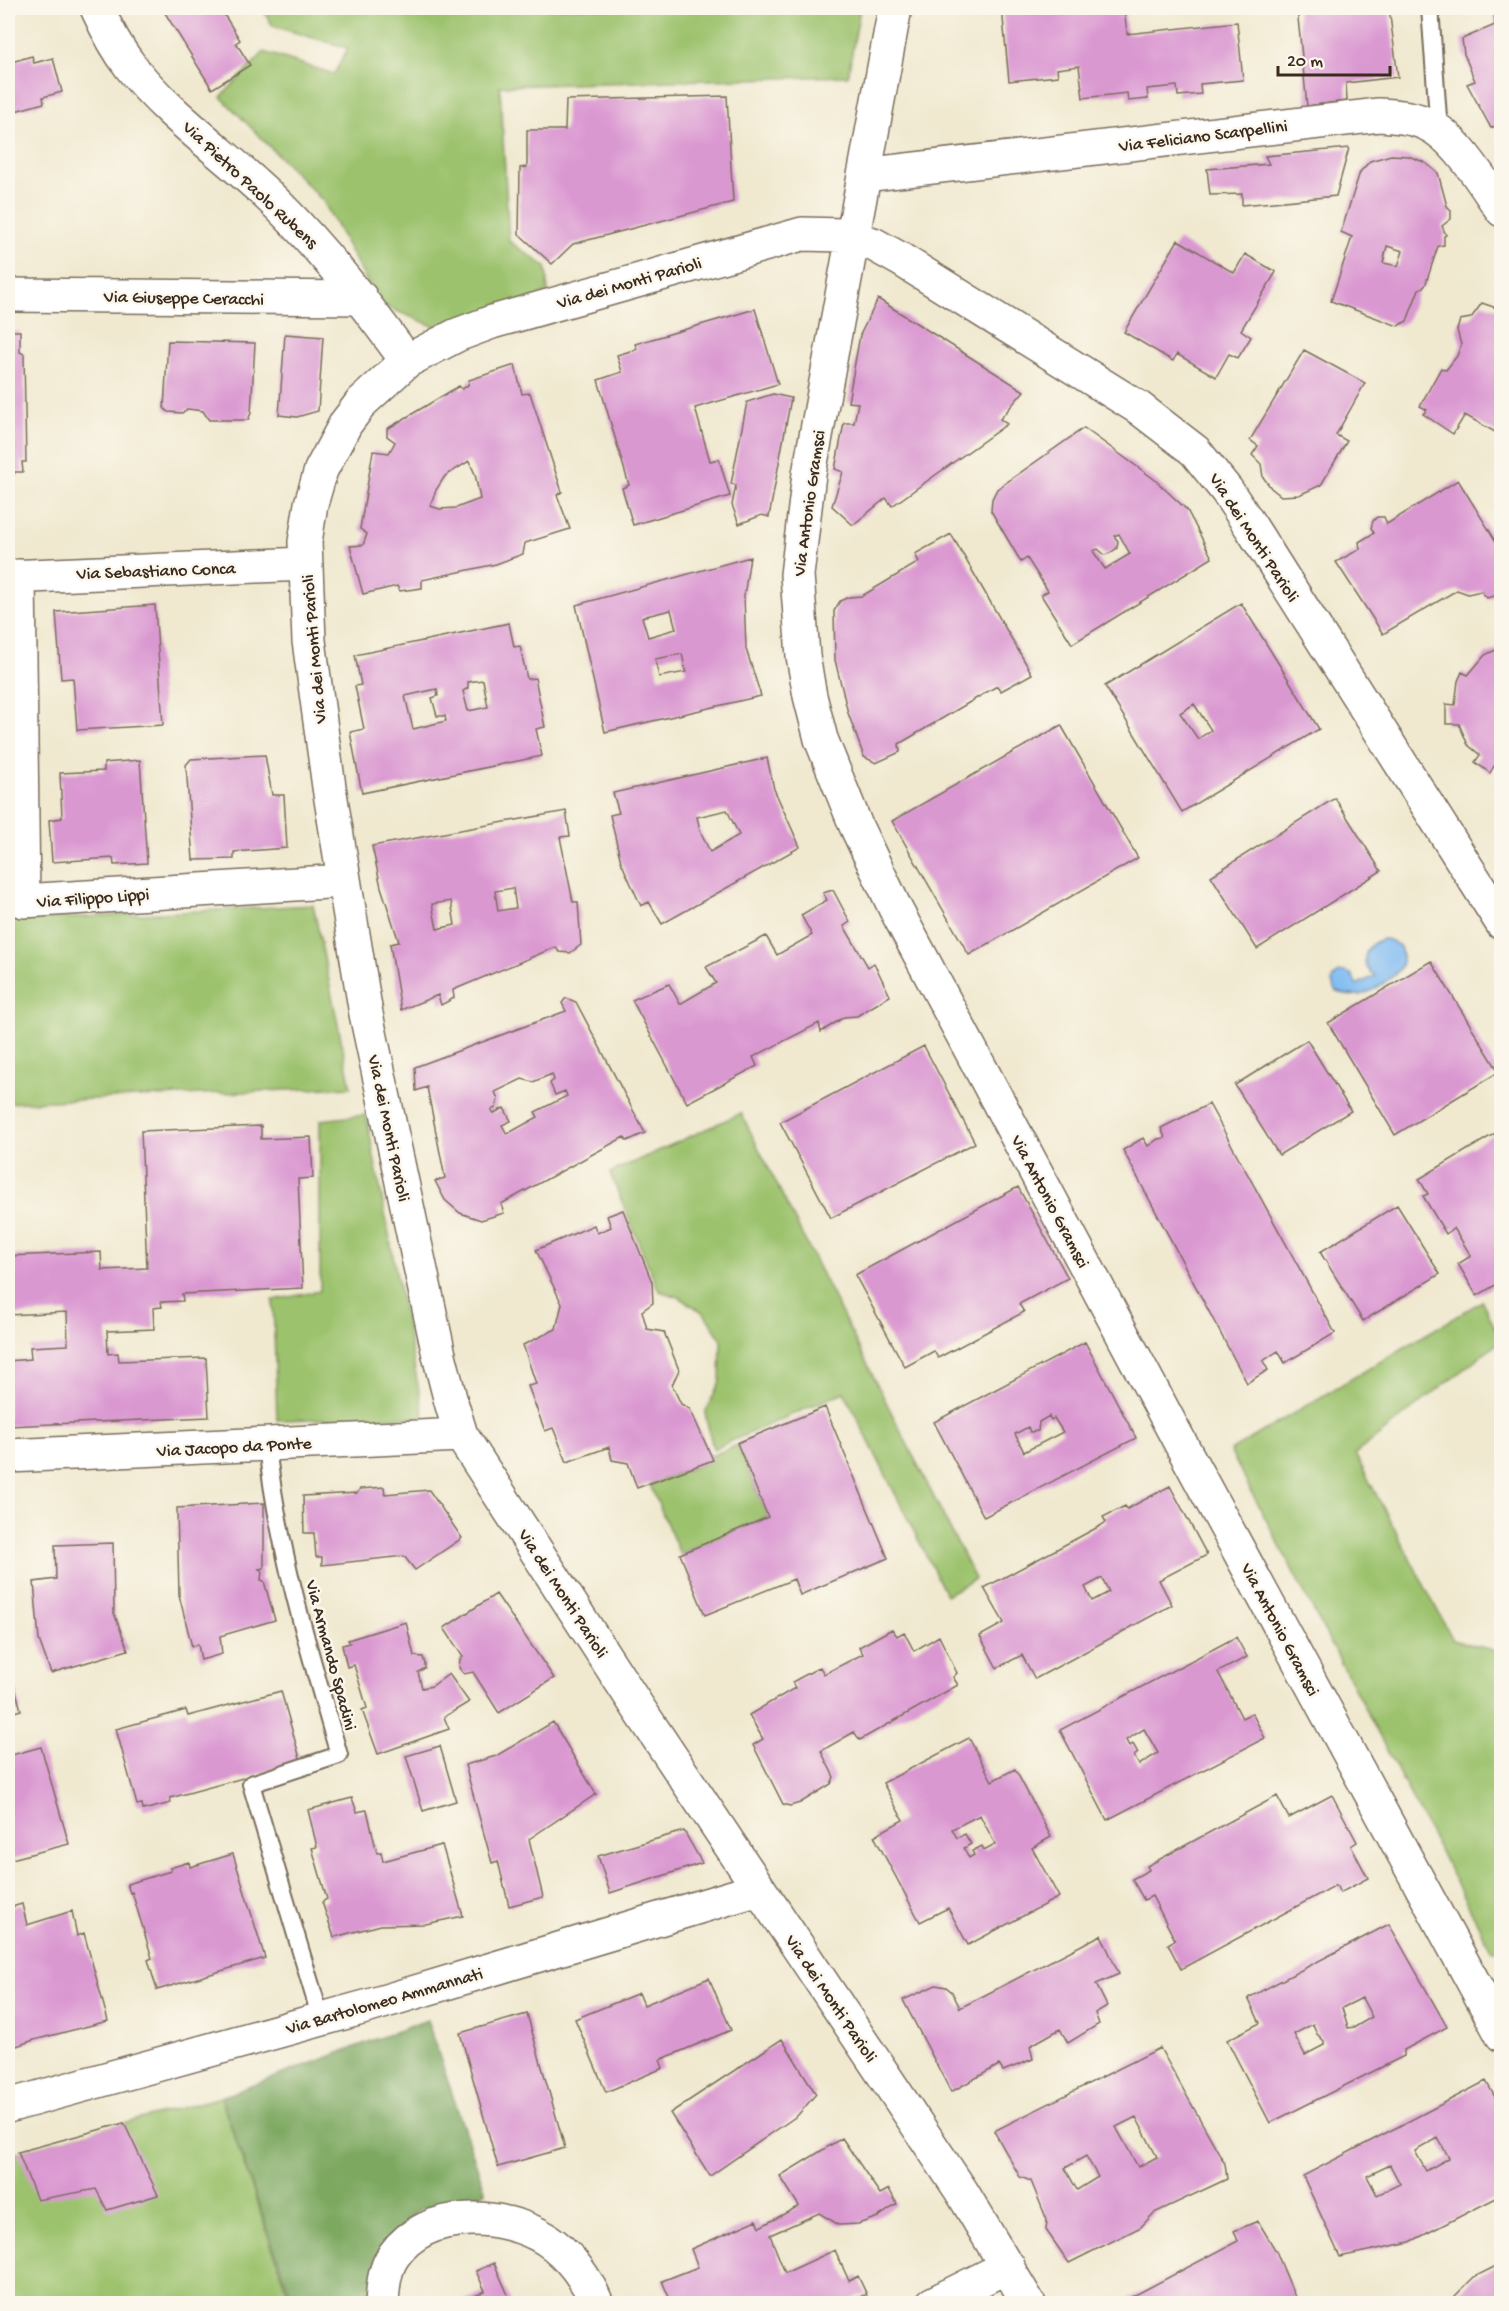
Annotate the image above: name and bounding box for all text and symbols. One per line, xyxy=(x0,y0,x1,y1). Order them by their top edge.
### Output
scale bar xyxy=(1278,39,1390,77)
text: 20 m xyxy=(1287,52,1323,73)
street label: Via Pietro Paolo Rubens xyxy=(177,117,322,255)
street label: Via Feliciano Scarpellini xyxy=(1117,117,1289,158)
street label: Via dei Monti Parioli xyxy=(554,254,705,315)
street label: Via Giuseppe Ceracchi xyxy=(103,288,264,311)
street label: Via Antonio Gramsci xyxy=(790,429,831,579)
street label: Via dei Monti Parioli xyxy=(1203,469,1302,607)
street label: Via Sebastiano Conca xyxy=(75,559,237,586)
street label: Via dei Monti Parioli xyxy=(299,573,333,725)
street label: Via Filippo Lippi xyxy=(35,885,150,914)
street label: Via dei Monti Parioli xyxy=(362,1052,413,1204)
street label: Via Antonio Gramsci xyxy=(1004,1131,1093,1272)
street label: Via Jacopo da Ponte xyxy=(155,1434,313,1463)
street label: Via dei Monti Parioli xyxy=(512,1525,611,1663)
street label: Via Antonio Gramsci xyxy=(1234,1559,1323,1700)
street label: Via Armando Spadini xyxy=(299,1577,360,1733)
street label: Via dei Monti Parioli xyxy=(779,1931,880,2067)
street label: Via Bartolomeo Ammannati xyxy=(283,1964,486,2041)

